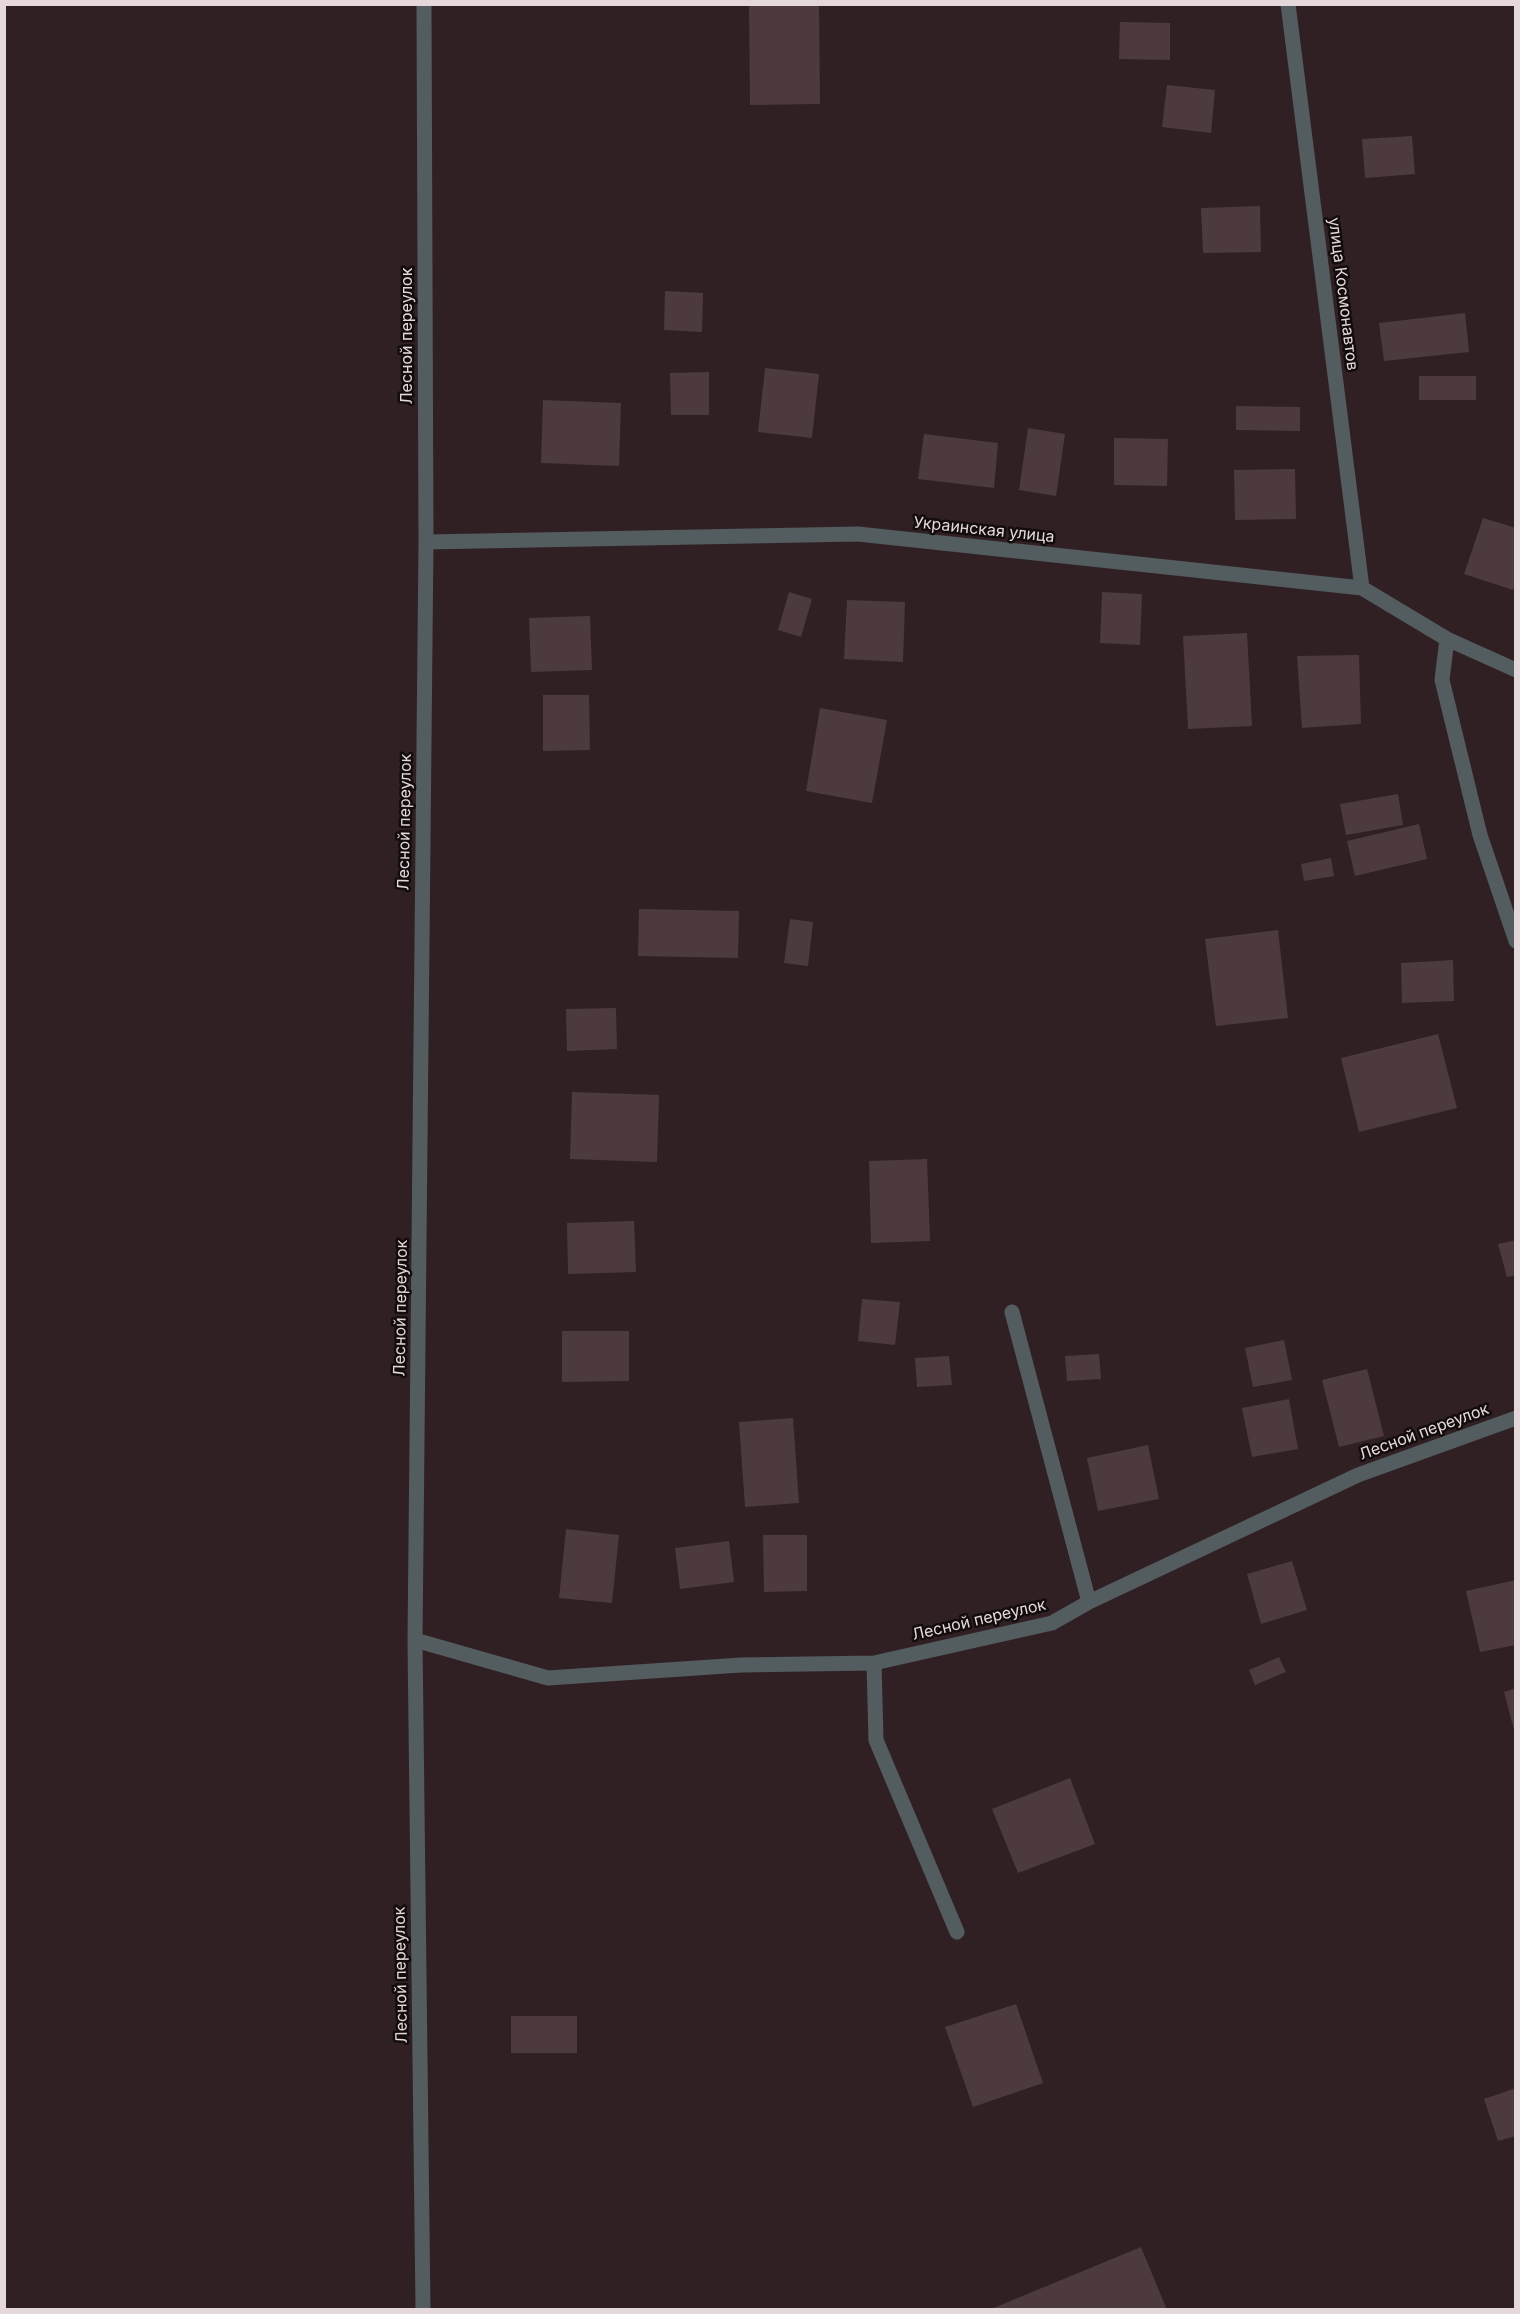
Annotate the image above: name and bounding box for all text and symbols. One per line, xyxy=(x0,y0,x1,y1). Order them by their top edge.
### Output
street label: улица Космонавтов xyxy=(1324,216,1362,372)
street label: Лесной переулок xyxy=(397,268,417,404)
street label: Украинская улица xyxy=(913,513,1055,547)
street label: Лесной переулок xyxy=(394,753,416,891)
street label: Лесной переулок xyxy=(390,1239,412,1377)
street label: Лесной переулок xyxy=(1356,1400,1492,1464)
street label: Лесной переулок xyxy=(910,1595,1048,1645)
street label: Лесной переулок xyxy=(390,1906,412,2044)

